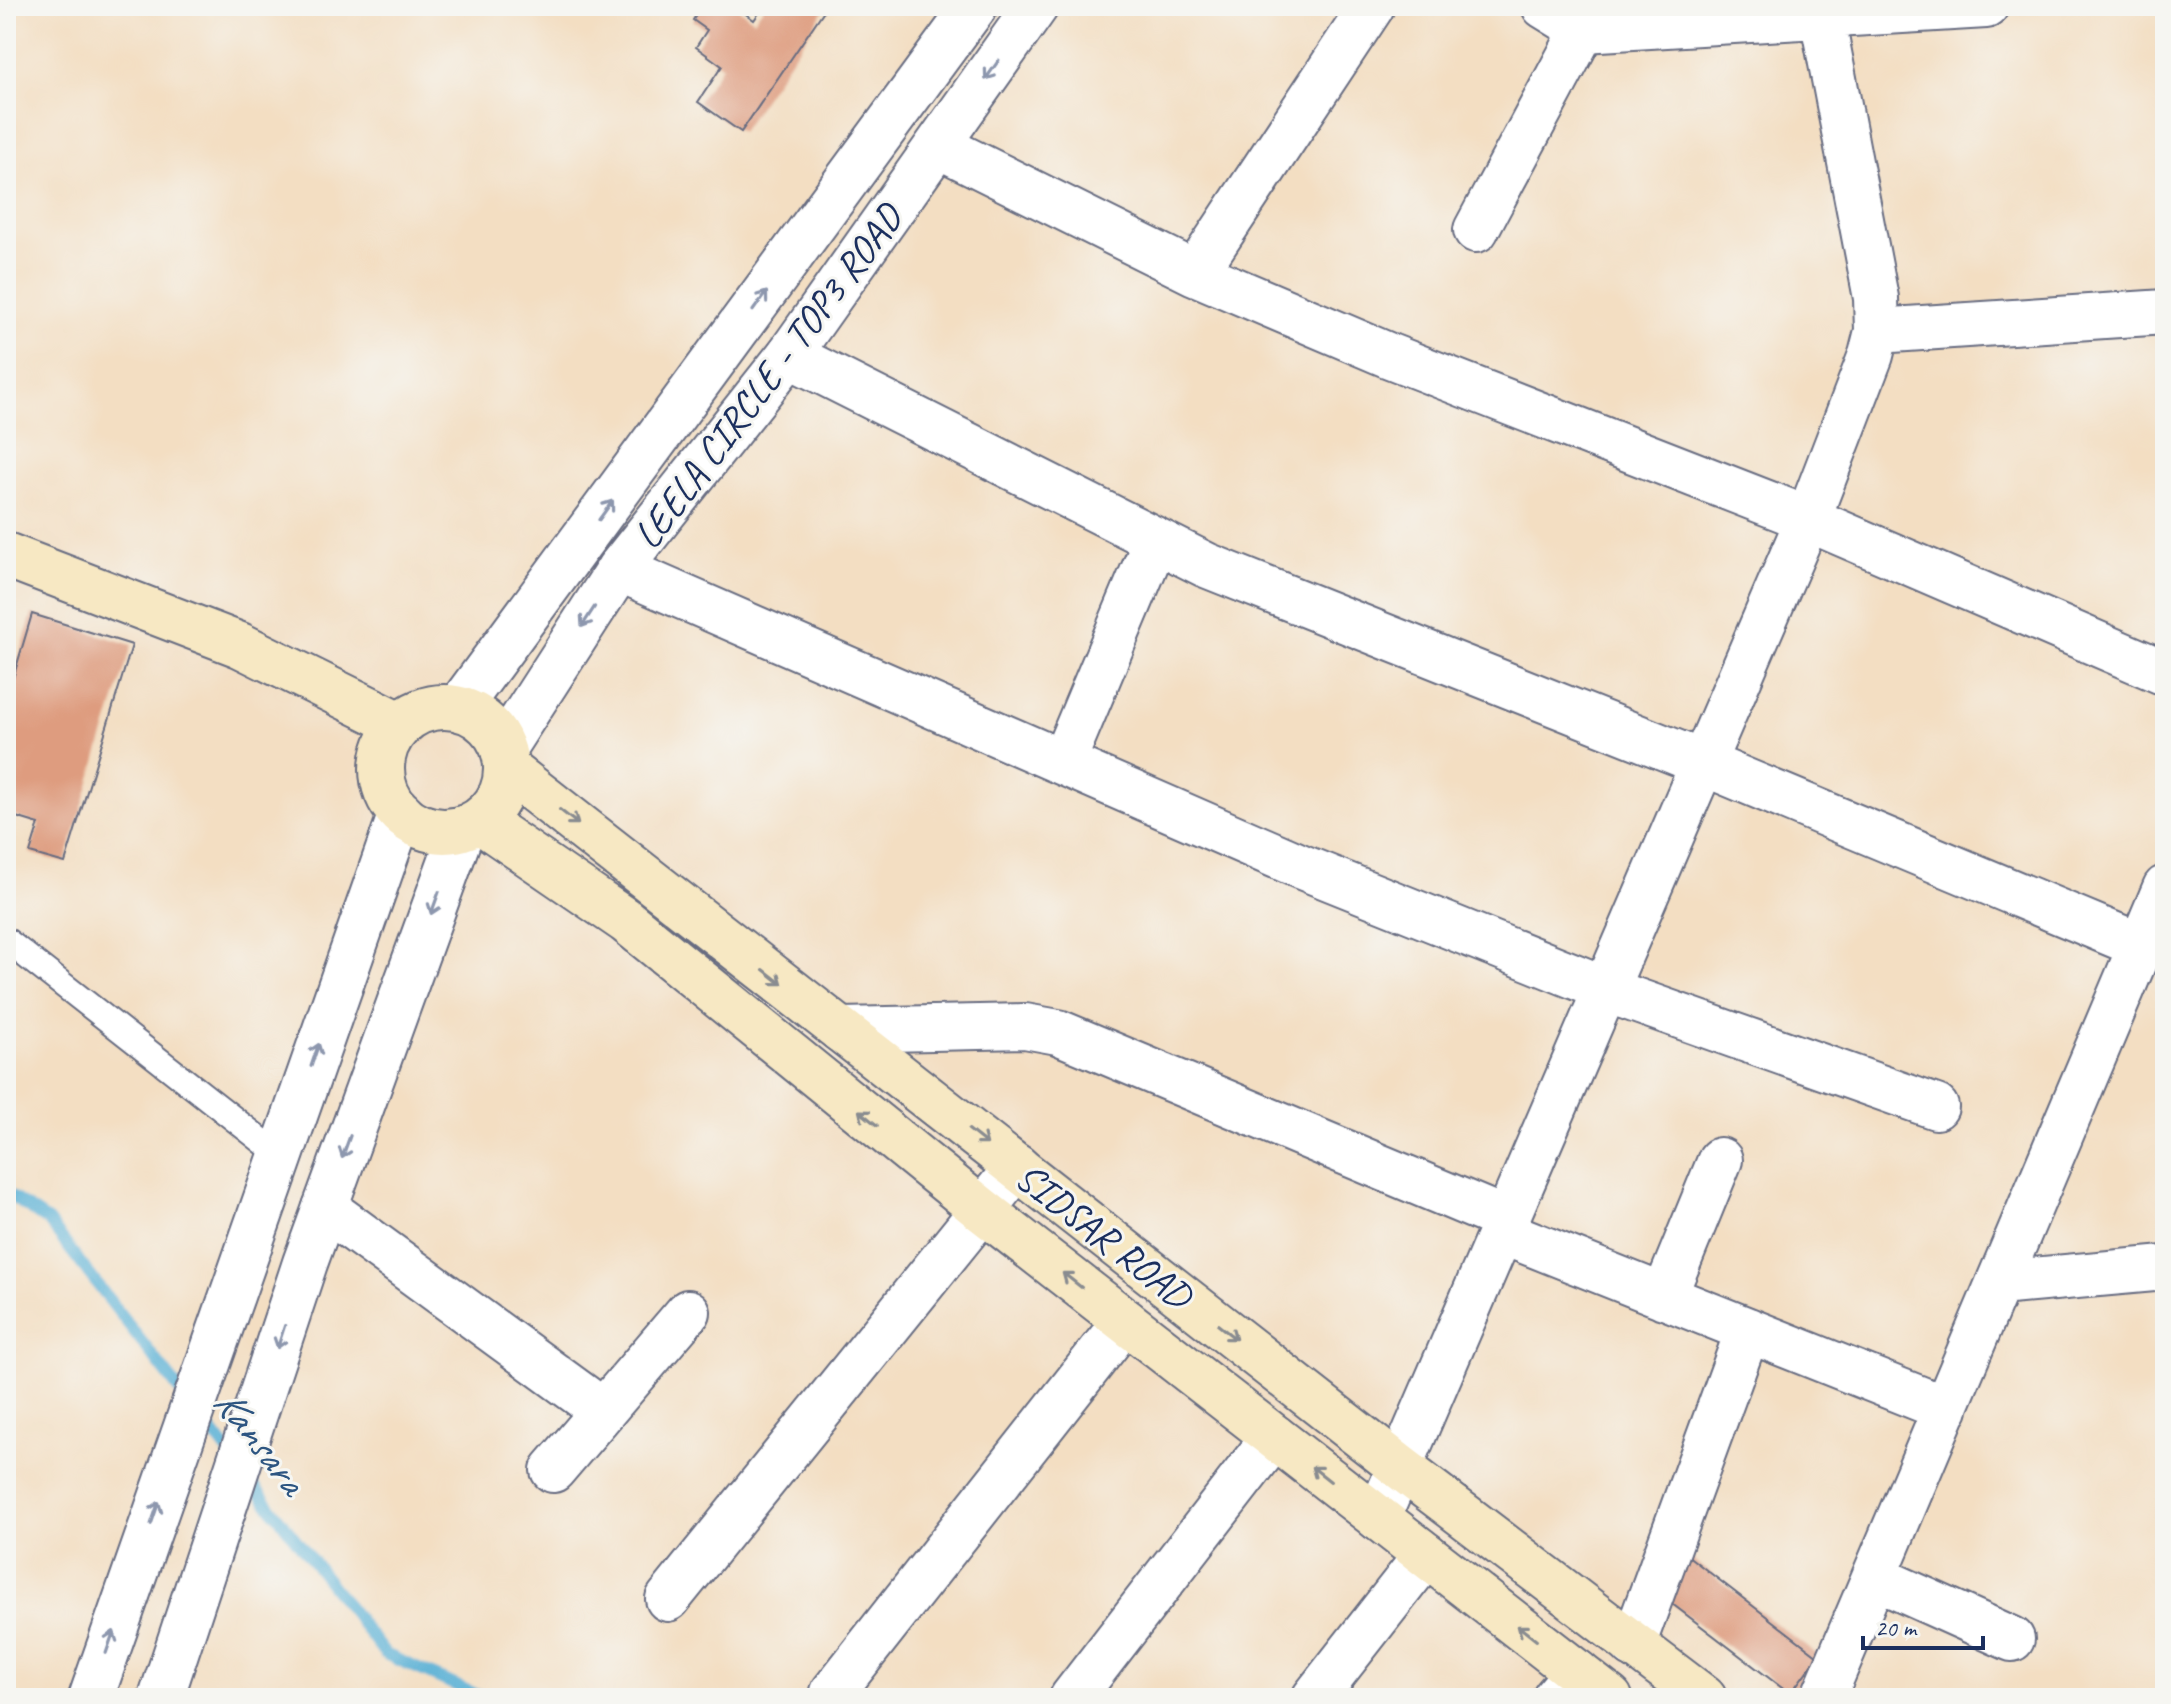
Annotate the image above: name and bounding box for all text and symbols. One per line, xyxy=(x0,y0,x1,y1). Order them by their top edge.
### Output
one-way arrow xyxy=(983,59,1000,81)
street label: LEELA CIRCLE - TOP3 ROAD xyxy=(622,192,915,559)
one-way arrow xyxy=(751,290,768,312)
one-way arrow xyxy=(597,500,614,521)
one-way arrow xyxy=(580,606,597,628)
one-way arrow xyxy=(558,808,579,826)
one-way arrow xyxy=(427,890,441,915)
one-way arrow xyxy=(762,969,783,986)
one-way arrow xyxy=(309,1043,324,1068)
one-way arrow xyxy=(858,1109,879,1127)
one-way arrow xyxy=(967,1129,988,1146)
one-way arrow xyxy=(338,1135,353,1160)
street label: SIDSAR ROAD xyxy=(1005,1152,1204,1322)
one-way arrow xyxy=(1062,1271,1083,1288)
one-way arrow xyxy=(1216,1323,1237,1340)
one-way arrow xyxy=(272,1325,287,1350)
water label: Kansara xyxy=(202,1377,321,1508)
one-way arrow xyxy=(1311,1465,1332,1482)
one-way arrow xyxy=(149,1501,163,1526)
scale bar xyxy=(1863,1600,1983,1650)
text: 20 m xyxy=(1875,1613,1918,1643)
one-way arrow xyxy=(1517,1624,1538,1642)
one-way arrow xyxy=(104,1630,118,1655)

